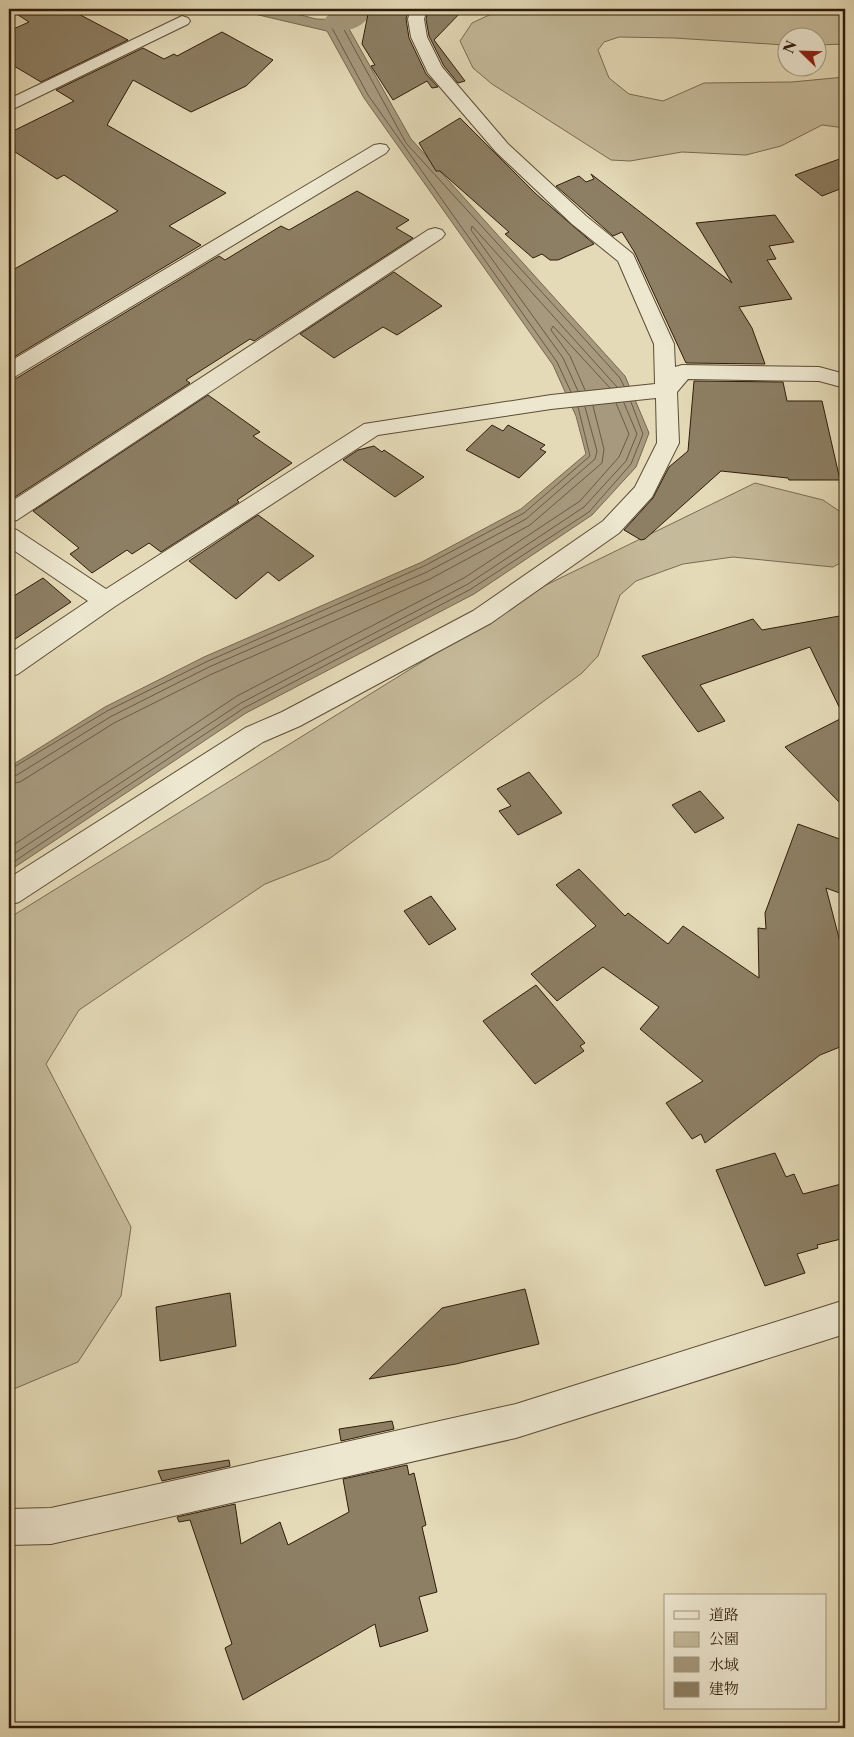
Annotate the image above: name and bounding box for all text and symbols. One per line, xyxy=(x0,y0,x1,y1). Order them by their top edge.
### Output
north arrow xyxy=(776,28,826,78)
text: N xyxy=(779,38,801,56)
legend xyxy=(664,1594,826,1710)
text: 道路 xyxy=(709,1605,739,1624)
text: 公園 xyxy=(709,1629,739,1648)
text: 水域 xyxy=(709,1655,739,1674)
text: 建物 xyxy=(709,1679,739,1698)

